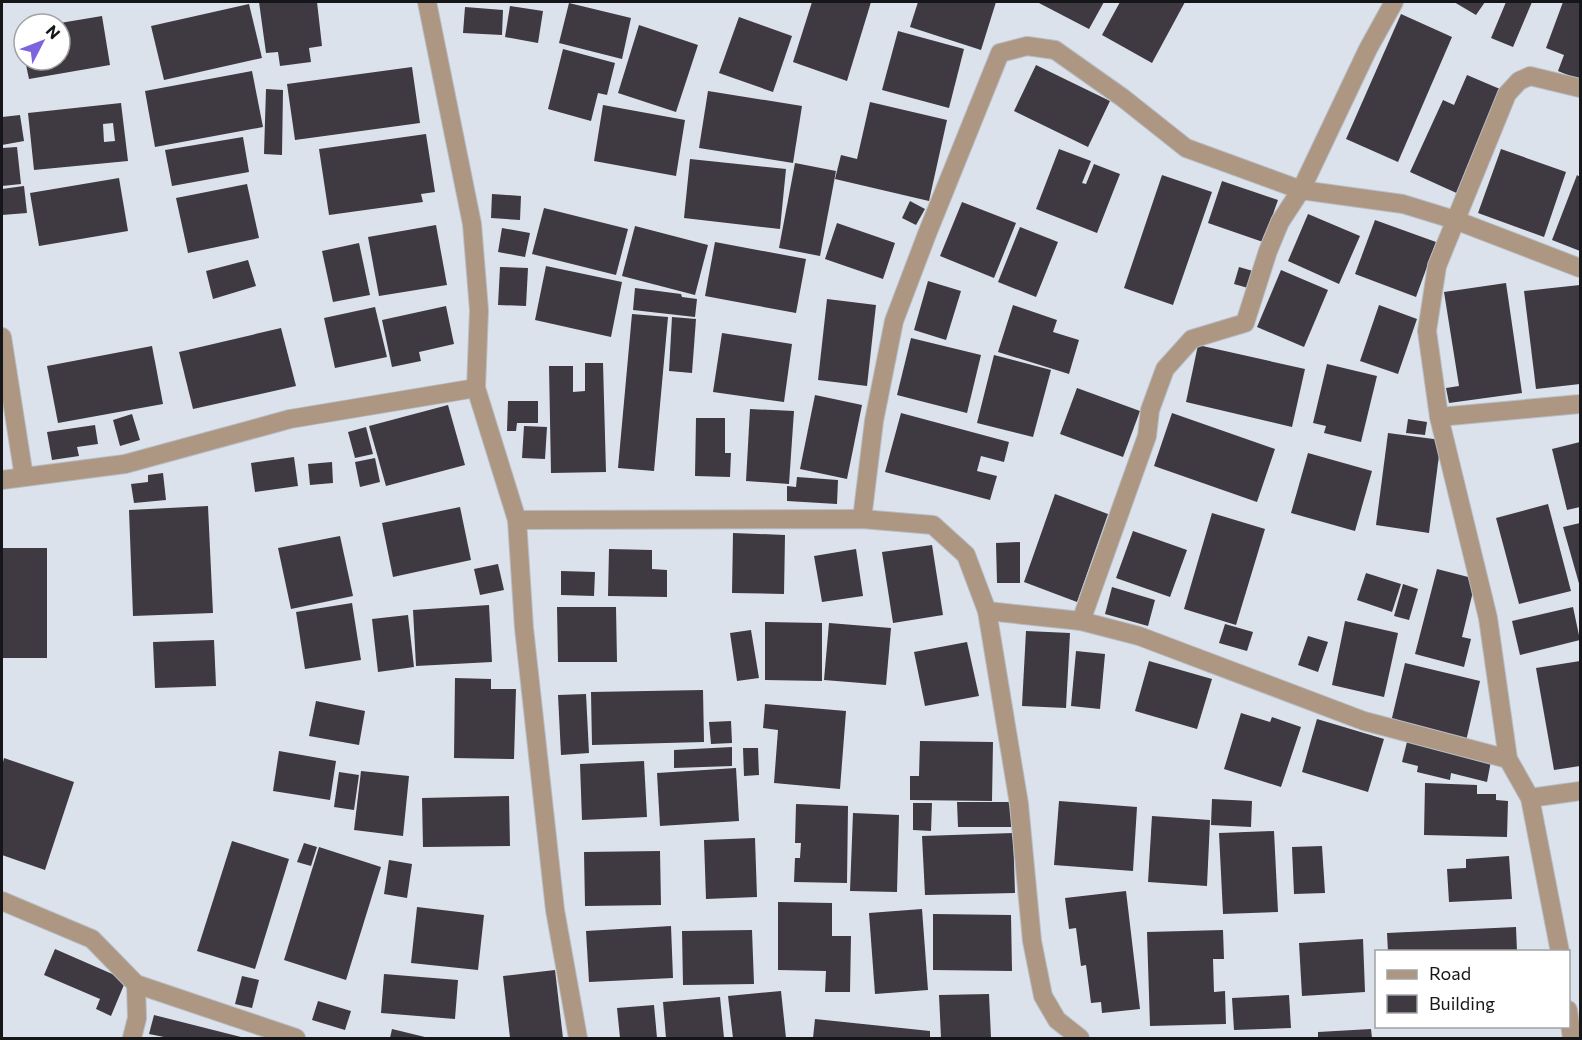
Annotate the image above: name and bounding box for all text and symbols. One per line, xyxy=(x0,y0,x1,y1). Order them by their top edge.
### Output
north arrow xyxy=(12,12,72,72)
text: N xyxy=(42,21,65,42)
legend xyxy=(1375,950,1570,1028)
text: Road xyxy=(1429,962,1471,984)
text: Building xyxy=(1429,992,1495,1014)

